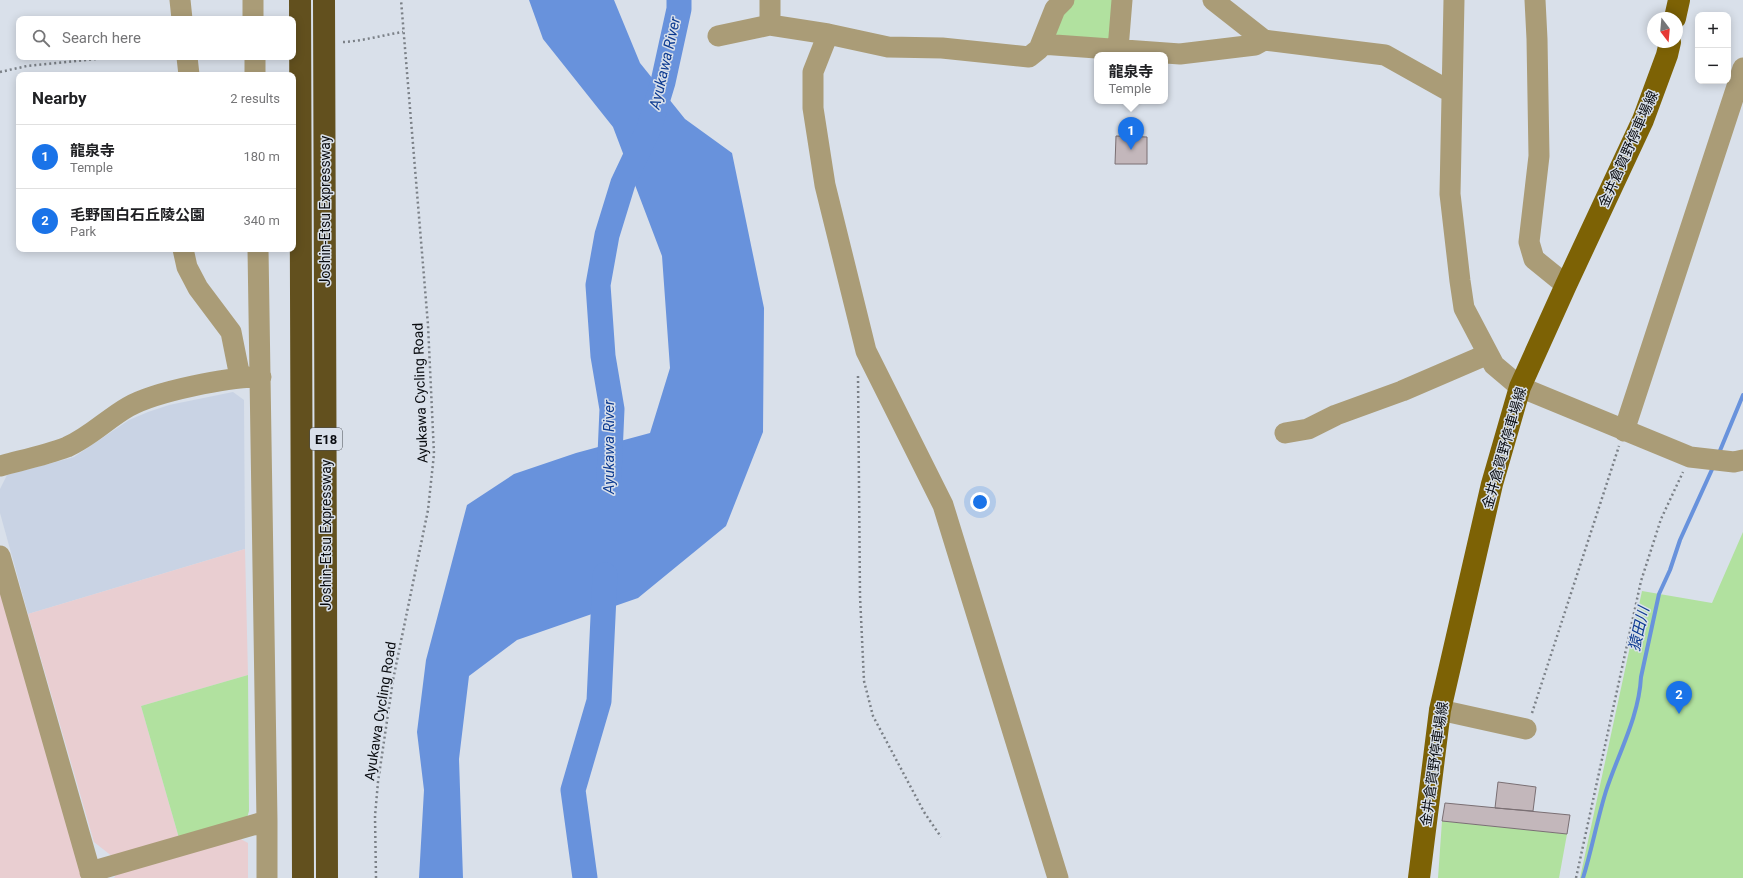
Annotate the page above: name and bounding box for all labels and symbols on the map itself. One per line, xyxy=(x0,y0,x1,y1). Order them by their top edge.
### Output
north arrow xyxy=(1647,12,1683,48)
water label: Ayukawa River xyxy=(645,14,685,112)
street label: 金井倉賀野停車場線 xyxy=(1595,88,1661,210)
pin: 1 xyxy=(1118,117,1144,150)
street label: Joshin-Etsu Expressway xyxy=(317,135,333,286)
street label: Ayukawa Cycling Road xyxy=(410,323,430,463)
street label: 金井倉賀野停車場線 xyxy=(1479,385,1529,511)
water label: Ayukawa River xyxy=(600,399,618,495)
road number: E18 xyxy=(310,428,342,450)
street label: Joshin-Etsu Expressway xyxy=(318,459,334,610)
your location xyxy=(970,492,990,512)
water label: 猿田川 xyxy=(1625,603,1653,653)
street label: Ayukawa Cycling Road xyxy=(361,640,399,782)
pin: 2 xyxy=(1666,681,1692,714)
street label: 金井倉賀野停車場線 xyxy=(1417,700,1451,828)

